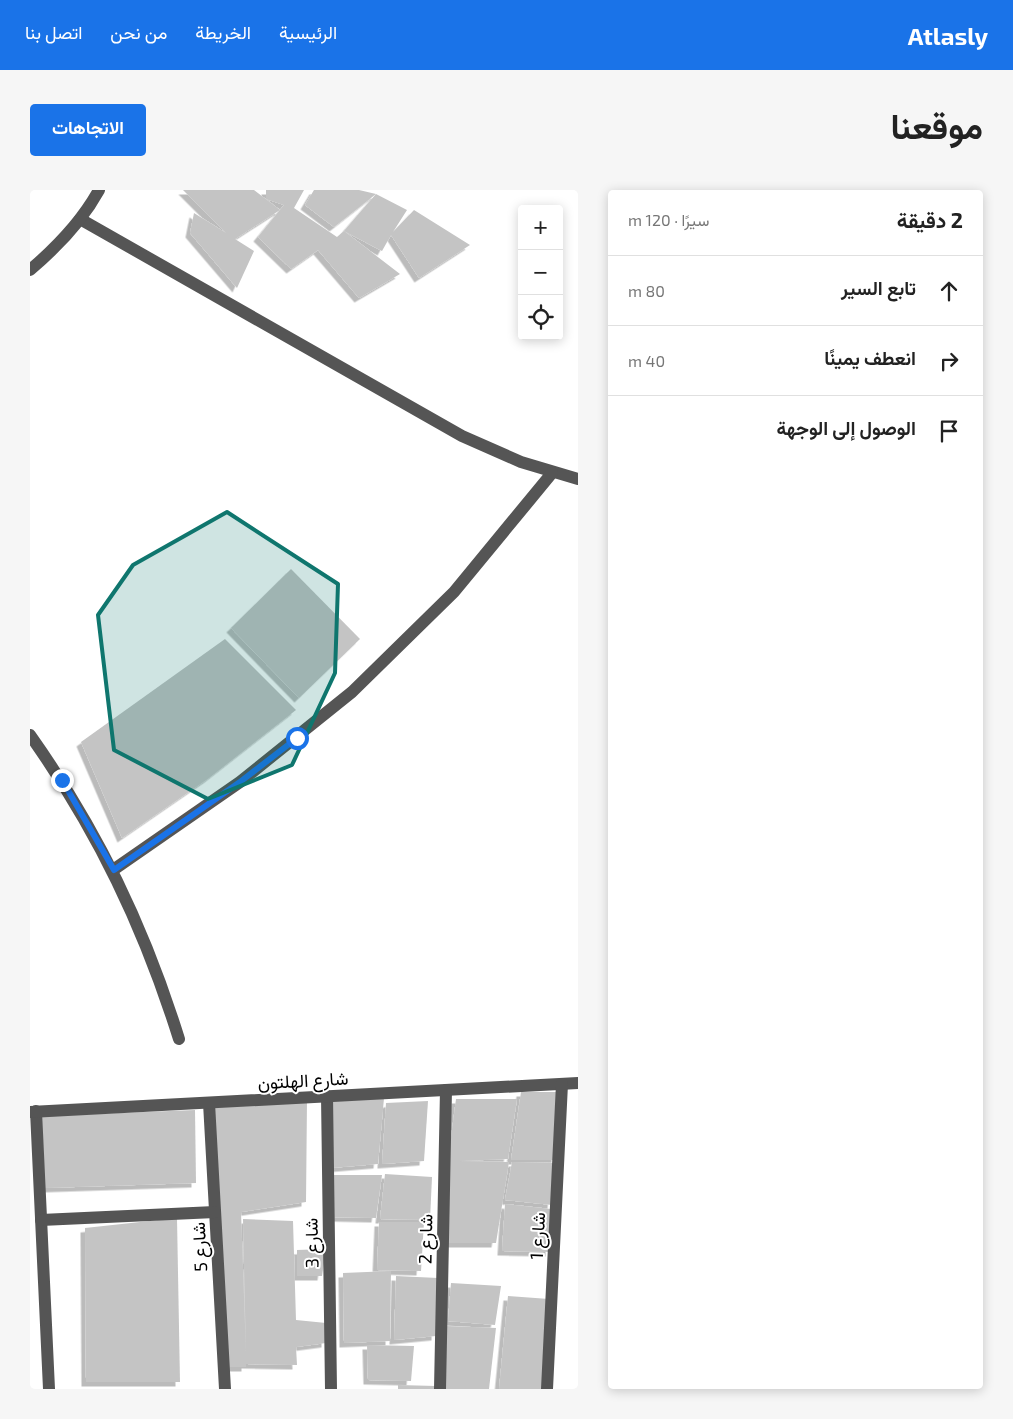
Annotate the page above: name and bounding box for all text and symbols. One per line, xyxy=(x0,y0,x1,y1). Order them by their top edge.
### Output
text: اتصل بنا xyxy=(25,21,82,43)
text: من نحن xyxy=(110,21,167,43)
text: الخريطة xyxy=(195,21,251,43)
text: الرئيسية xyxy=(279,21,337,43)
text: Atlasly xyxy=(908,21,988,50)
button: الاتجاهات xyxy=(30,104,146,156)
text: موقعنا xyxy=(890,104,983,146)
map controls xyxy=(518,205,563,340)
button: + xyxy=(518,205,563,250)
text: 2 دقيقة xyxy=(897,207,963,232)
text: سيرًا · 120 m xyxy=(628,210,709,229)
button: − xyxy=(518,250,563,295)
text: تابع السير xyxy=(841,276,916,299)
icon: ahead xyxy=(935,277,963,305)
text: 80 m xyxy=(628,281,665,300)
button: locate xyxy=(518,295,563,340)
text: انعطف يمينًا xyxy=(824,346,916,369)
icon: right xyxy=(935,347,963,375)
text: 40 m xyxy=(628,351,665,370)
text: الوصول إلى الوجهة xyxy=(776,416,916,439)
icon: arrive xyxy=(935,417,963,445)
route start xyxy=(286,727,309,750)
route end xyxy=(51,769,74,792)
street label: شارع الهلتون xyxy=(257,1067,349,1095)
street label: شارع 1 xyxy=(525,1212,551,1260)
street label: شارع 2 xyxy=(414,1214,438,1264)
street label: شارع 3 xyxy=(300,1218,324,1268)
street label: شارع 5 xyxy=(187,1221,213,1272)

